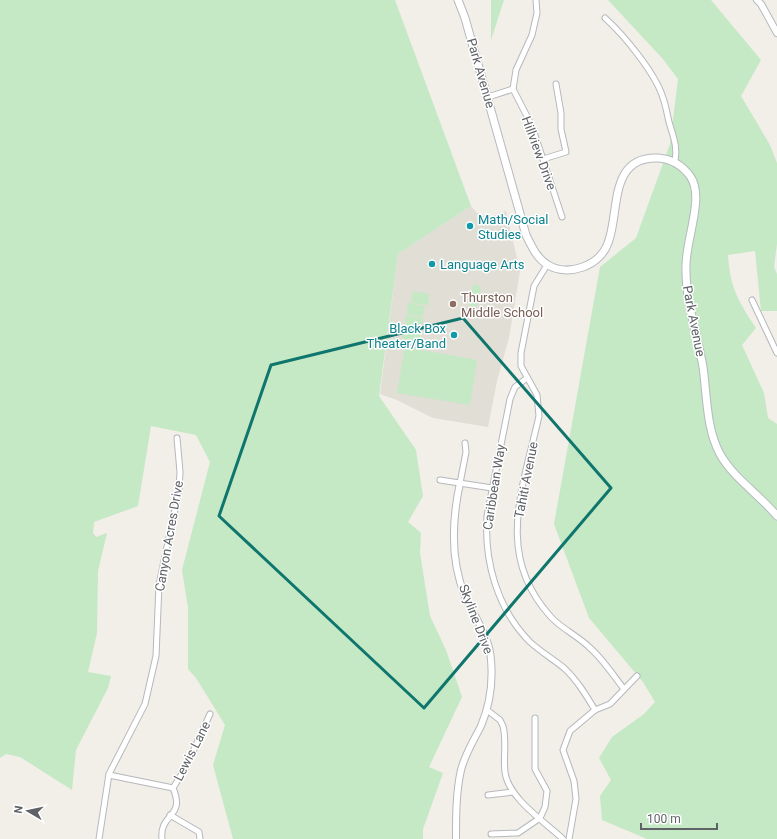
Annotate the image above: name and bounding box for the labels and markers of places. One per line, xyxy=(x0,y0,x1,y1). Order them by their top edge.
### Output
place label: Math/Social Studies xyxy=(478,212,549,242)
marker: Math/Social Studies xyxy=(465,221,475,231)
place label: Language Arts xyxy=(440,257,525,272)
marker: Language Arts xyxy=(427,259,437,269)
place label: Thurston Middle School xyxy=(461,290,543,320)
marker: Thurston Middle School xyxy=(448,299,458,309)
place label: Black Box Theater/Band xyxy=(367,321,447,351)
marker: Black Box Theater/Band xyxy=(449,330,459,340)

